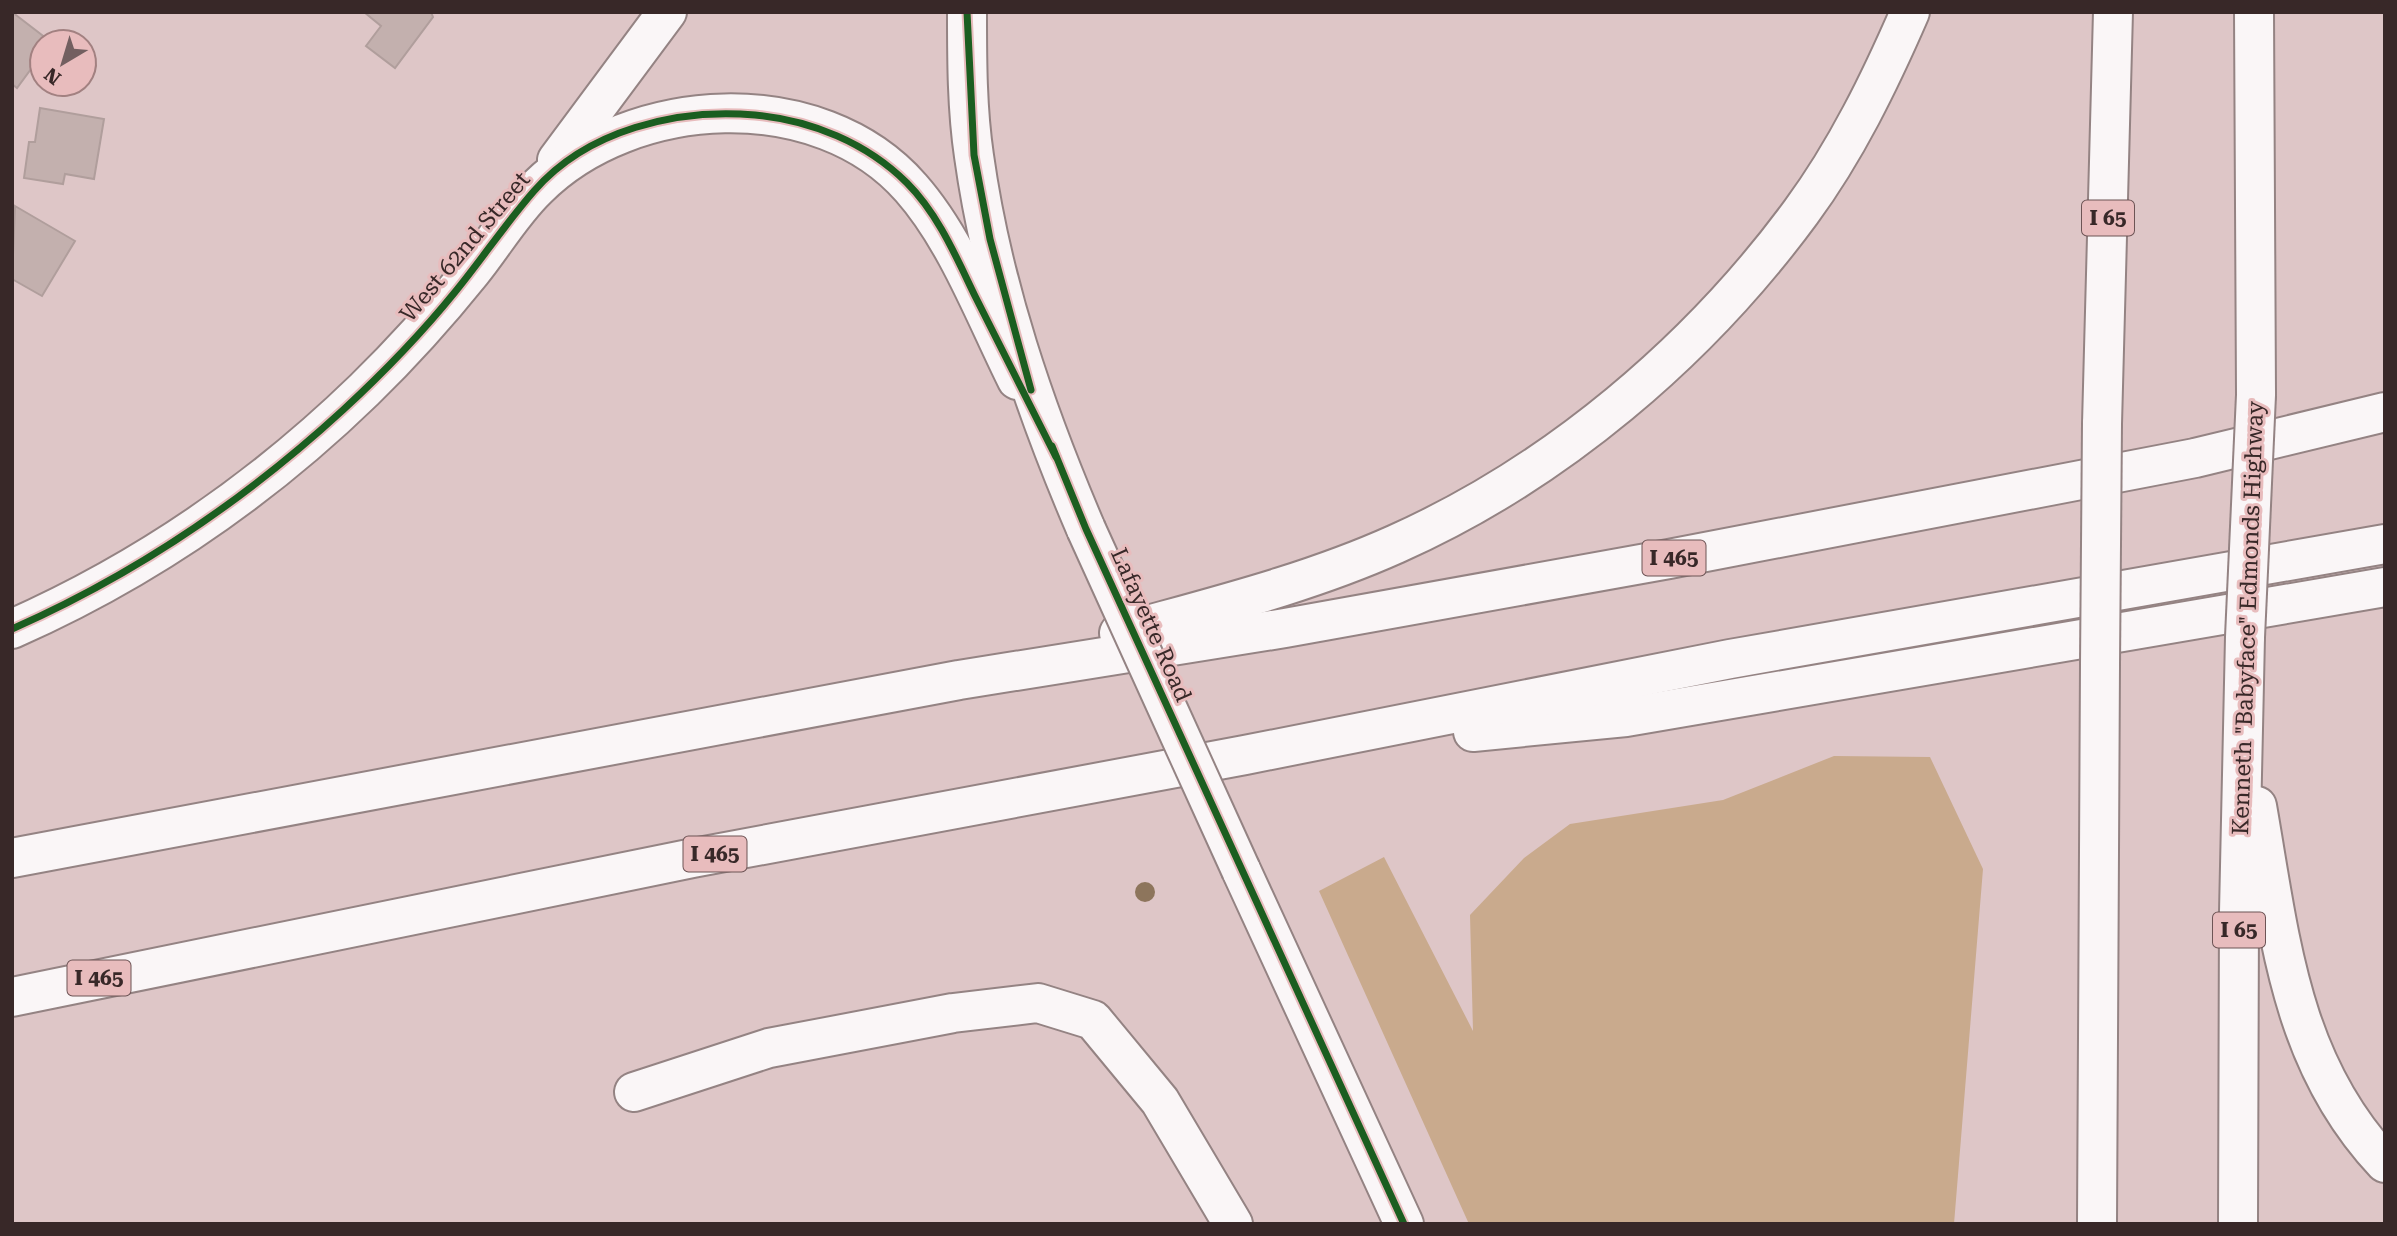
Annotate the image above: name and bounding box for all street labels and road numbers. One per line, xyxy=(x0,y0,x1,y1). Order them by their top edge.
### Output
street label: West 62nd Street xyxy=(394,166,536,327)
road number: I 65 xyxy=(2082,200,2134,235)
street label: Kenneth "Babyface" Edmonds Highway xyxy=(2227,400,2269,836)
road number: I 465 xyxy=(1642,540,1706,576)
street label: Lafayette Road xyxy=(1105,544,1197,706)
road number: I 465 xyxy=(684,836,746,872)
road number: I 65 xyxy=(2213,912,2265,948)
road number: I 465 xyxy=(68,960,130,996)

